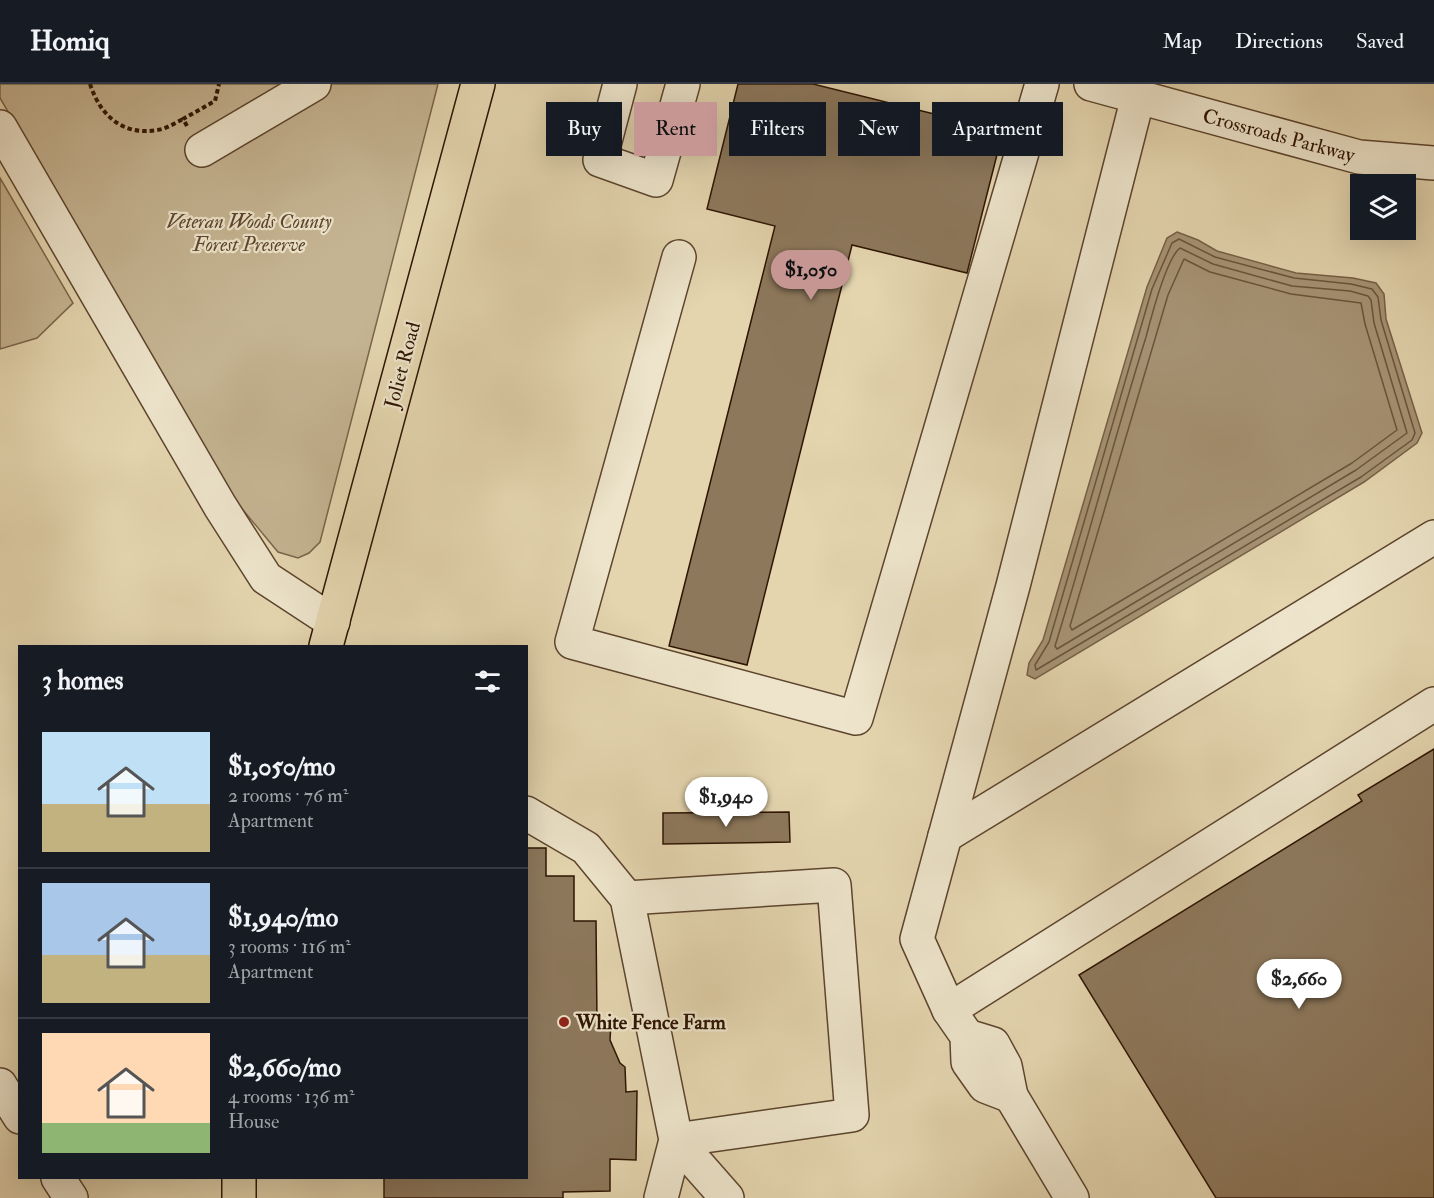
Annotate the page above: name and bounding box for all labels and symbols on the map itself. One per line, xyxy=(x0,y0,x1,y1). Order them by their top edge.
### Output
street label: Crossroads Parkway xyxy=(1200,103,1359,168)
park label: Veteran Woods County Forest Preserve xyxy=(166,209,332,257)
pin: $1,050 xyxy=(762,250,860,301)
street label: Joliet Road xyxy=(379,319,426,412)
pin: $1,940 xyxy=(677,777,775,828)
pin: $2,660 xyxy=(1250,959,1348,1010)
place label: White Fence Farm xyxy=(575,1010,726,1035)
marker: White Fence Farm xyxy=(557,1015,571,1029)

